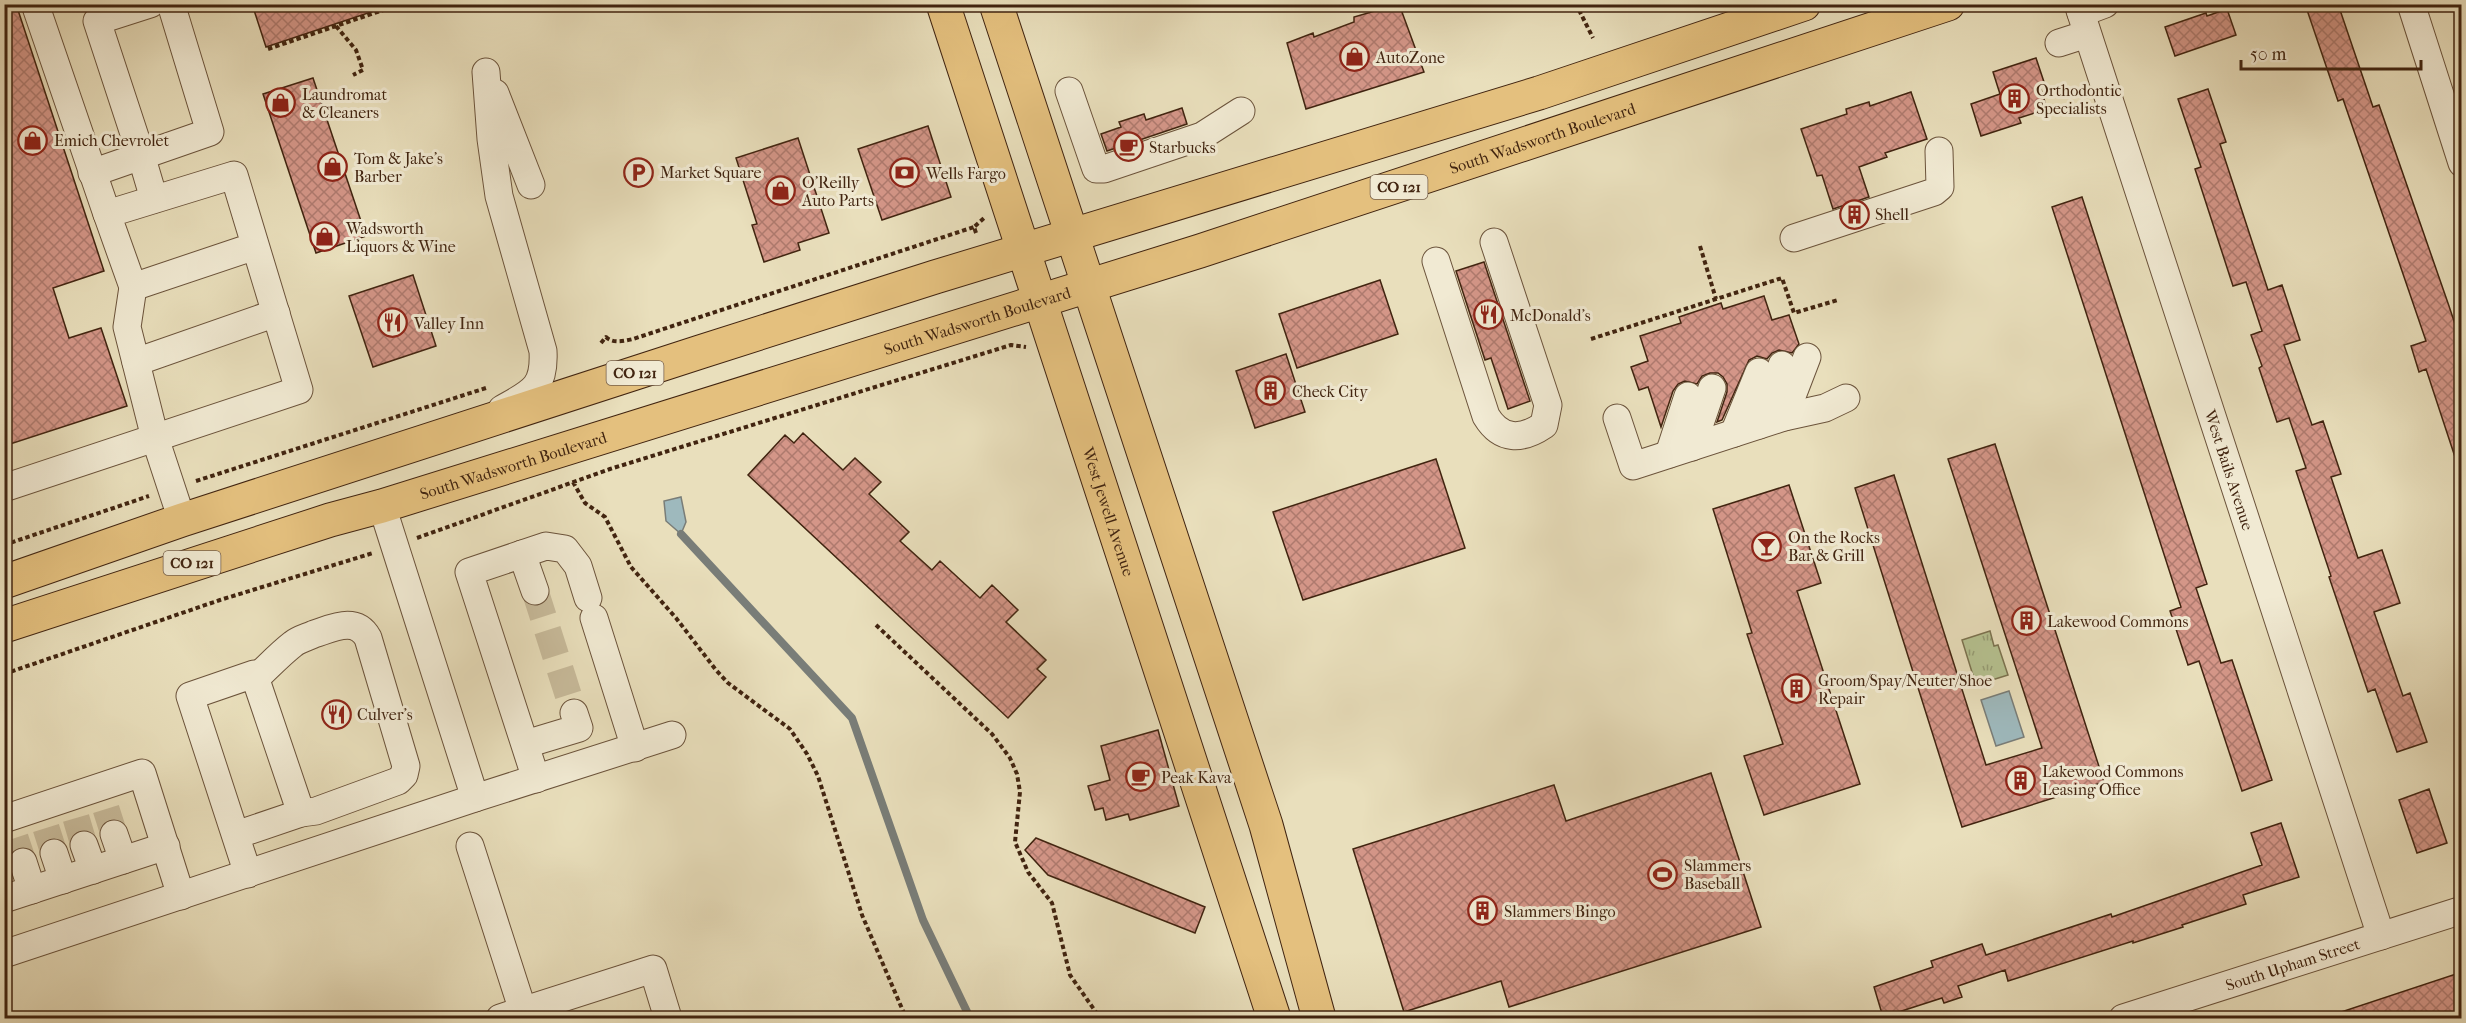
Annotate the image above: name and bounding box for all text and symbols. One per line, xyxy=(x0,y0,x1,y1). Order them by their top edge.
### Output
scale bar xyxy=(2241,33,2421,71)
shop icon: AutoZone xyxy=(1339,41,1371,73)
text: 50 m xyxy=(2250,44,2287,65)
place label: AutoZone xyxy=(1375,48,1445,67)
place label: Orthodontic Specialists xyxy=(2036,81,2122,118)
building icon: Orthodontic Specialists xyxy=(1999,83,2031,115)
place label: Laundromat & Cleaners xyxy=(302,85,387,122)
shop icon: Laundromat & Cleaners xyxy=(265,87,297,119)
street label: South Wadsworth Boulevard xyxy=(1447,98,1638,178)
shop icon: Emich Chevrolet xyxy=(17,124,49,156)
place label: Emich Chevrolet xyxy=(54,131,169,150)
cafe icon: Starbucks xyxy=(1112,131,1144,163)
place label: Starbucks xyxy=(1149,138,1216,157)
place label: Tom & Jake's Barber xyxy=(354,149,443,186)
shop icon: Tom & Jake's Barber xyxy=(317,151,349,183)
parking icon: Market Square xyxy=(623,156,655,188)
bank icon: Wells Fargo xyxy=(889,157,921,189)
place label: Market Square xyxy=(660,163,761,182)
place label: Wells Fargo xyxy=(925,164,1006,183)
place label: O'Reilly Auto Parts xyxy=(801,173,874,210)
shop icon: O'Reilly Auto Parts xyxy=(765,175,797,207)
road number: CO 121 xyxy=(1370,175,1428,199)
building icon: Shell xyxy=(1838,198,1870,230)
place label: Shell xyxy=(1875,205,1909,224)
place label: Wadsworth Liquors & Wine xyxy=(345,219,456,256)
shop icon: Wadsworth Liquors & Wine xyxy=(309,221,341,253)
street label: South Wadsworth Boulevard xyxy=(881,282,1073,359)
restaurant icon: McDonald's xyxy=(1473,299,1505,331)
place label: McDonald's xyxy=(1510,306,1591,325)
restaurant icon: Valley Inn xyxy=(377,307,409,339)
place label: Valley Inn xyxy=(413,314,485,333)
road number: CO 121 xyxy=(606,361,664,385)
building icon: Check City xyxy=(1255,375,1287,407)
place label: Check City xyxy=(1292,382,1368,401)
street label: West Bails Avenue xyxy=(2201,406,2258,533)
street label: South Wadsworth Boulevard xyxy=(417,427,609,503)
street label: West Jewell Avenue xyxy=(1078,444,1139,579)
place label: On the Rocks Bar & Grill xyxy=(1788,528,1880,565)
bar icon: On the Rocks Bar & Grill xyxy=(1751,530,1783,562)
road number: CO 121 xyxy=(164,551,220,575)
building icon: Lakewood Commons xyxy=(2010,605,2042,637)
place label: Lakewood Commons xyxy=(2047,612,2188,631)
place label: Groom/Spay/Neuter/Shoe Repair xyxy=(1818,671,1992,708)
building icon: Groom/Spay/Neuter/Shoe Repair xyxy=(1781,673,1813,705)
restaurant icon: Culver's xyxy=(320,698,352,730)
place label: Culver's xyxy=(357,705,413,724)
cafe icon: Peak Kava xyxy=(1124,761,1156,793)
place label: Lakewood Commons Leasing Office xyxy=(2042,762,2183,799)
building icon: Lakewood Commons Leasing Office xyxy=(2005,764,2037,796)
place label: Peak Kava xyxy=(1161,768,1232,787)
place label: Slammers Baseball xyxy=(1684,856,1751,893)
sports icon: Slammers Baseball xyxy=(1647,858,1679,890)
building icon: Slammers Bingo xyxy=(1467,895,1499,927)
place label: Slammers Bingo xyxy=(1504,902,1616,921)
street label: South Upham Street xyxy=(2223,934,2362,994)

